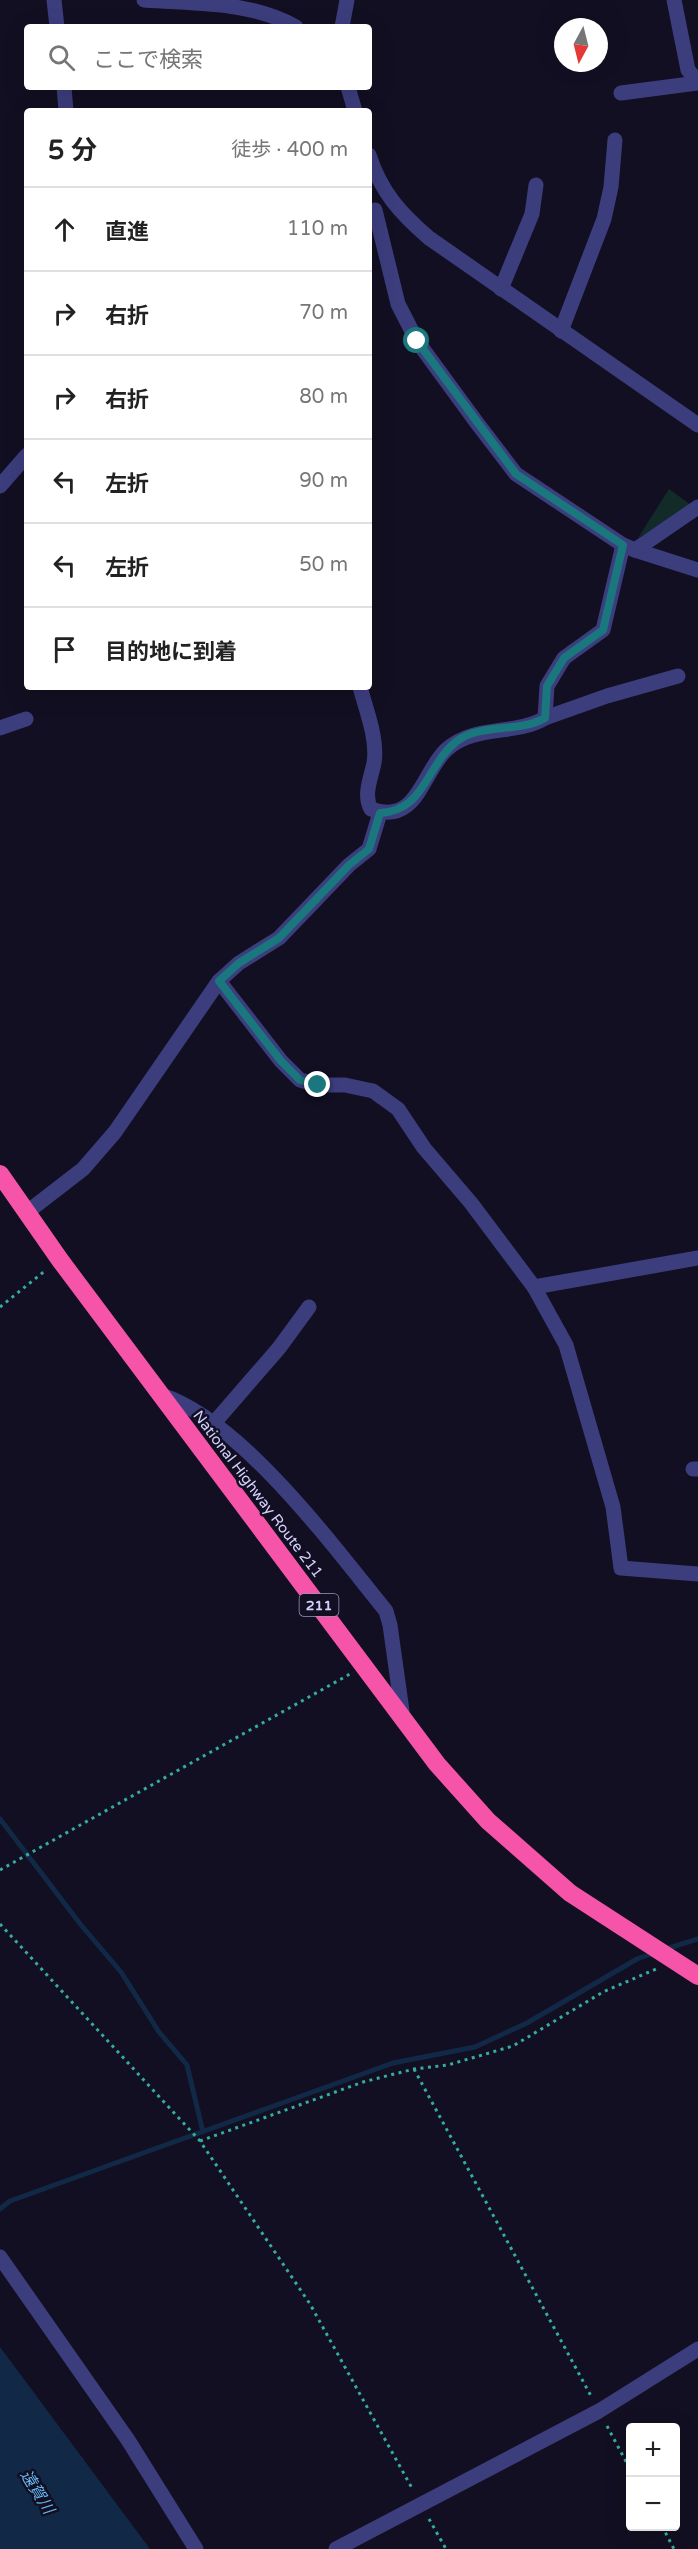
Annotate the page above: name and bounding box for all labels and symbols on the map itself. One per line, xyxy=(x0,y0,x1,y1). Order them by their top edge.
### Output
north arrow xyxy=(554,18,608,72)
route start xyxy=(403,327,429,353)
route end xyxy=(304,1071,330,1097)
street label: National Highway Route 211 xyxy=(189,1407,327,1581)
road number: 211 xyxy=(300,1594,338,1616)
water label: 遠賀川 xyxy=(16,2466,59,2519)

